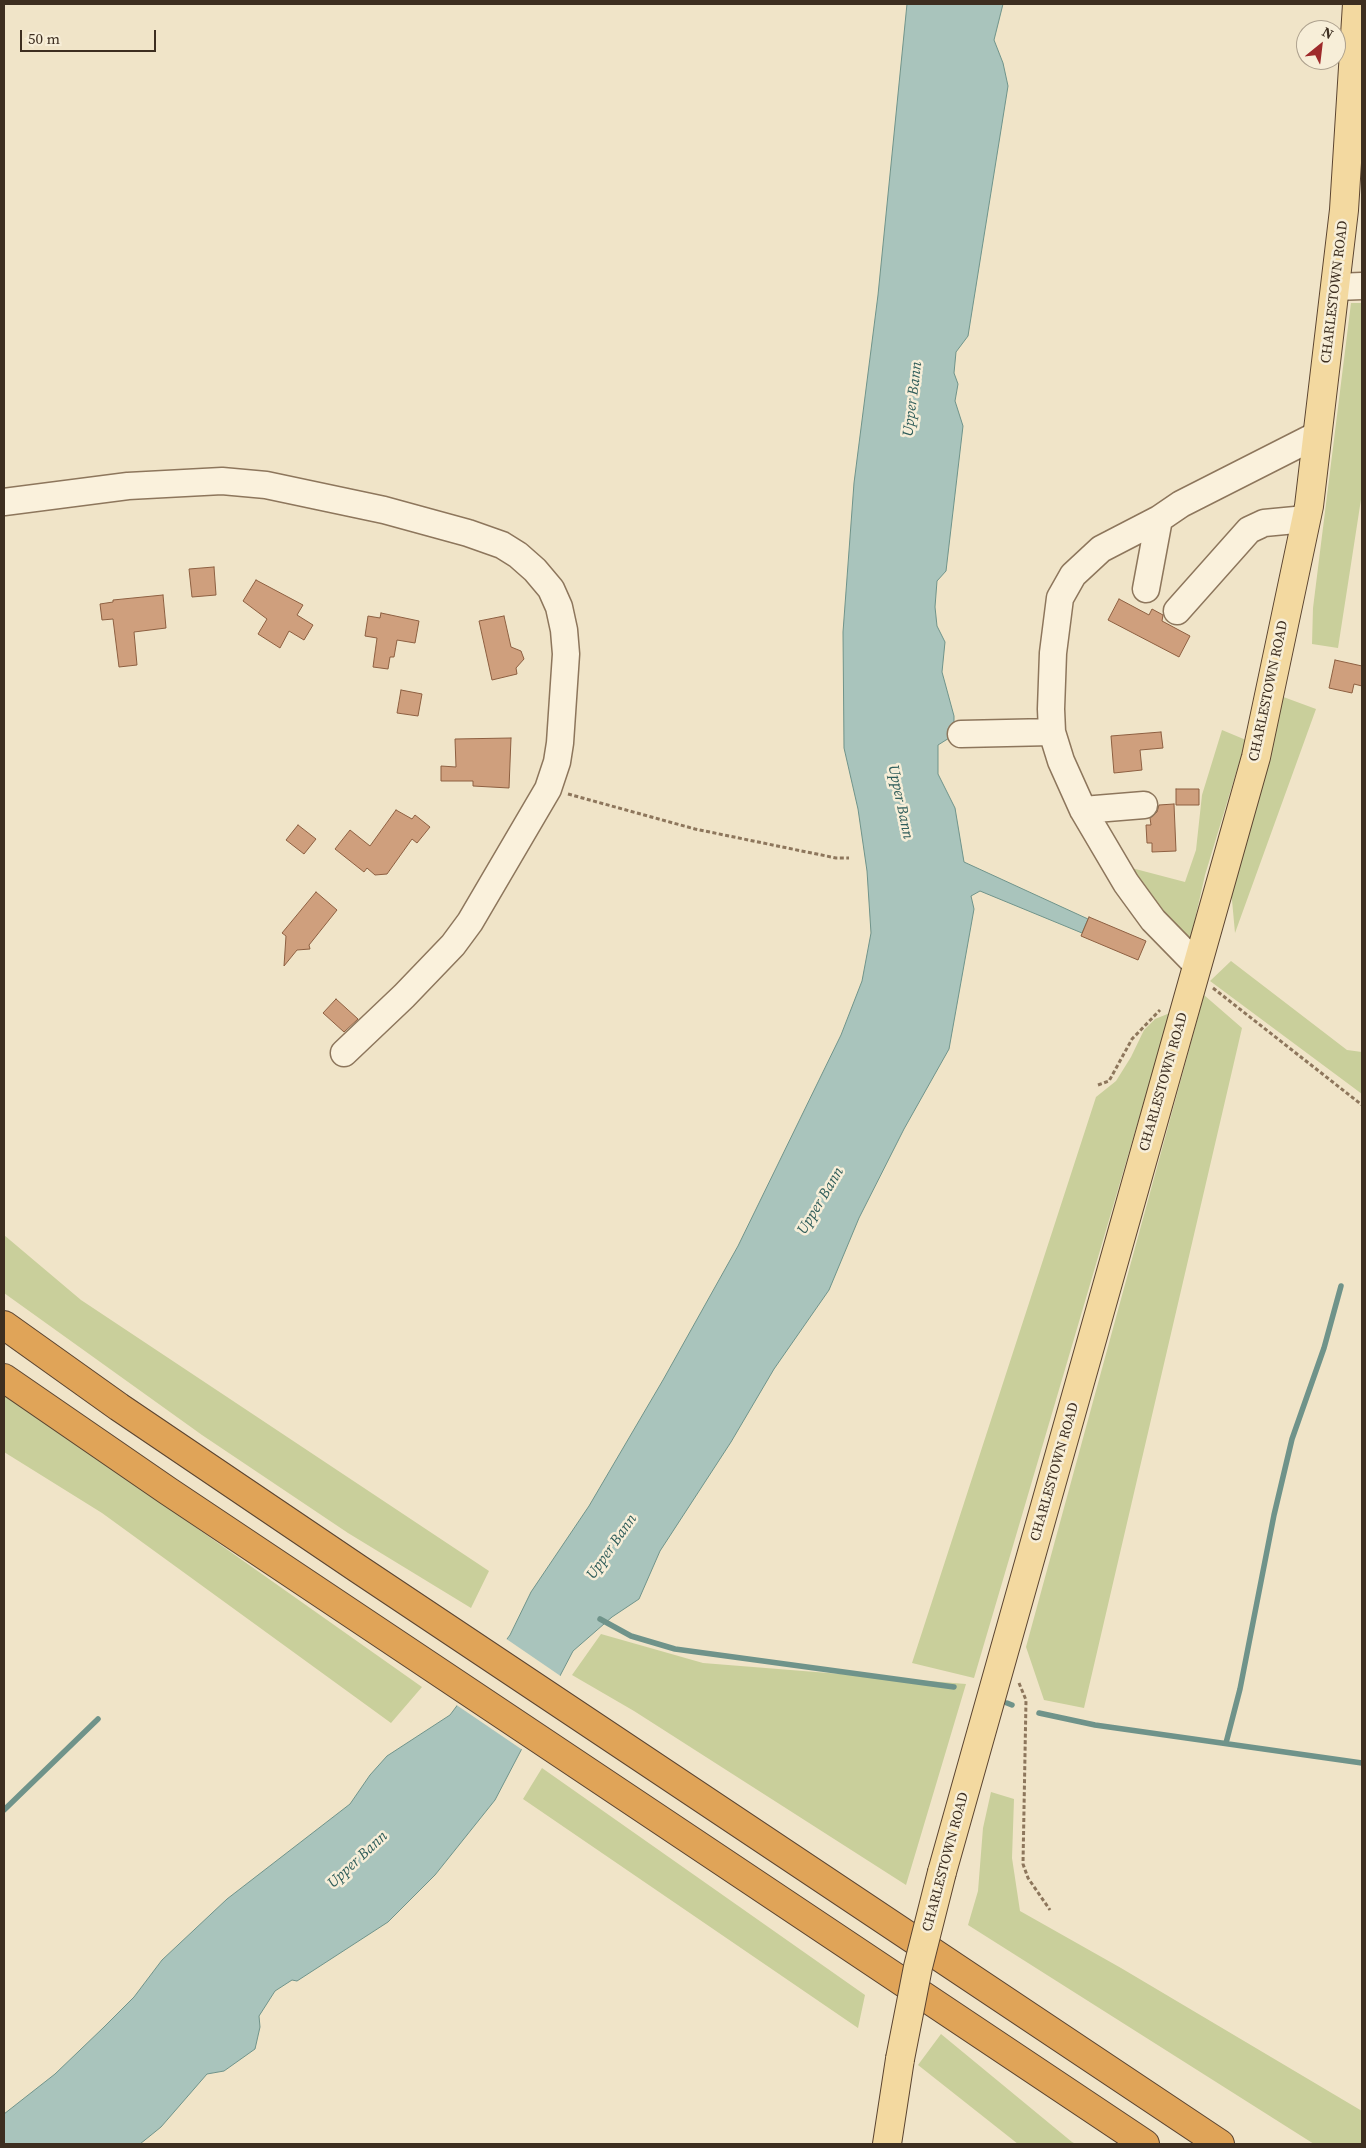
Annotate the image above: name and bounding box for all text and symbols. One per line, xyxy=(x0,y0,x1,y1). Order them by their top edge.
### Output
scale bar xyxy=(22,20,159,52)
north arrow xyxy=(1296,20,1346,70)
text: N xyxy=(1318,22,1337,44)
text: 50 m xyxy=(28,28,60,49)
street label: CHARLESTOWN ROAD xyxy=(1318,220,1352,364)
water label: Upper Bann xyxy=(899,360,927,438)
street label: CHARLESTOWN ROAD xyxy=(1246,619,1292,763)
water label: Upper Bann xyxy=(883,763,917,841)
street label: CHARLESTOWN ROAD xyxy=(1136,1011,1192,1153)
water label: Upper Bann xyxy=(794,1164,848,1238)
street label: CHARLESTOWN ROAD xyxy=(1027,1401,1083,1543)
water label: Upper Bann xyxy=(583,1511,641,1583)
street label: CHARLESTOWN ROAD xyxy=(919,1790,973,1934)
water label: Upper Bann xyxy=(324,1828,392,1892)

